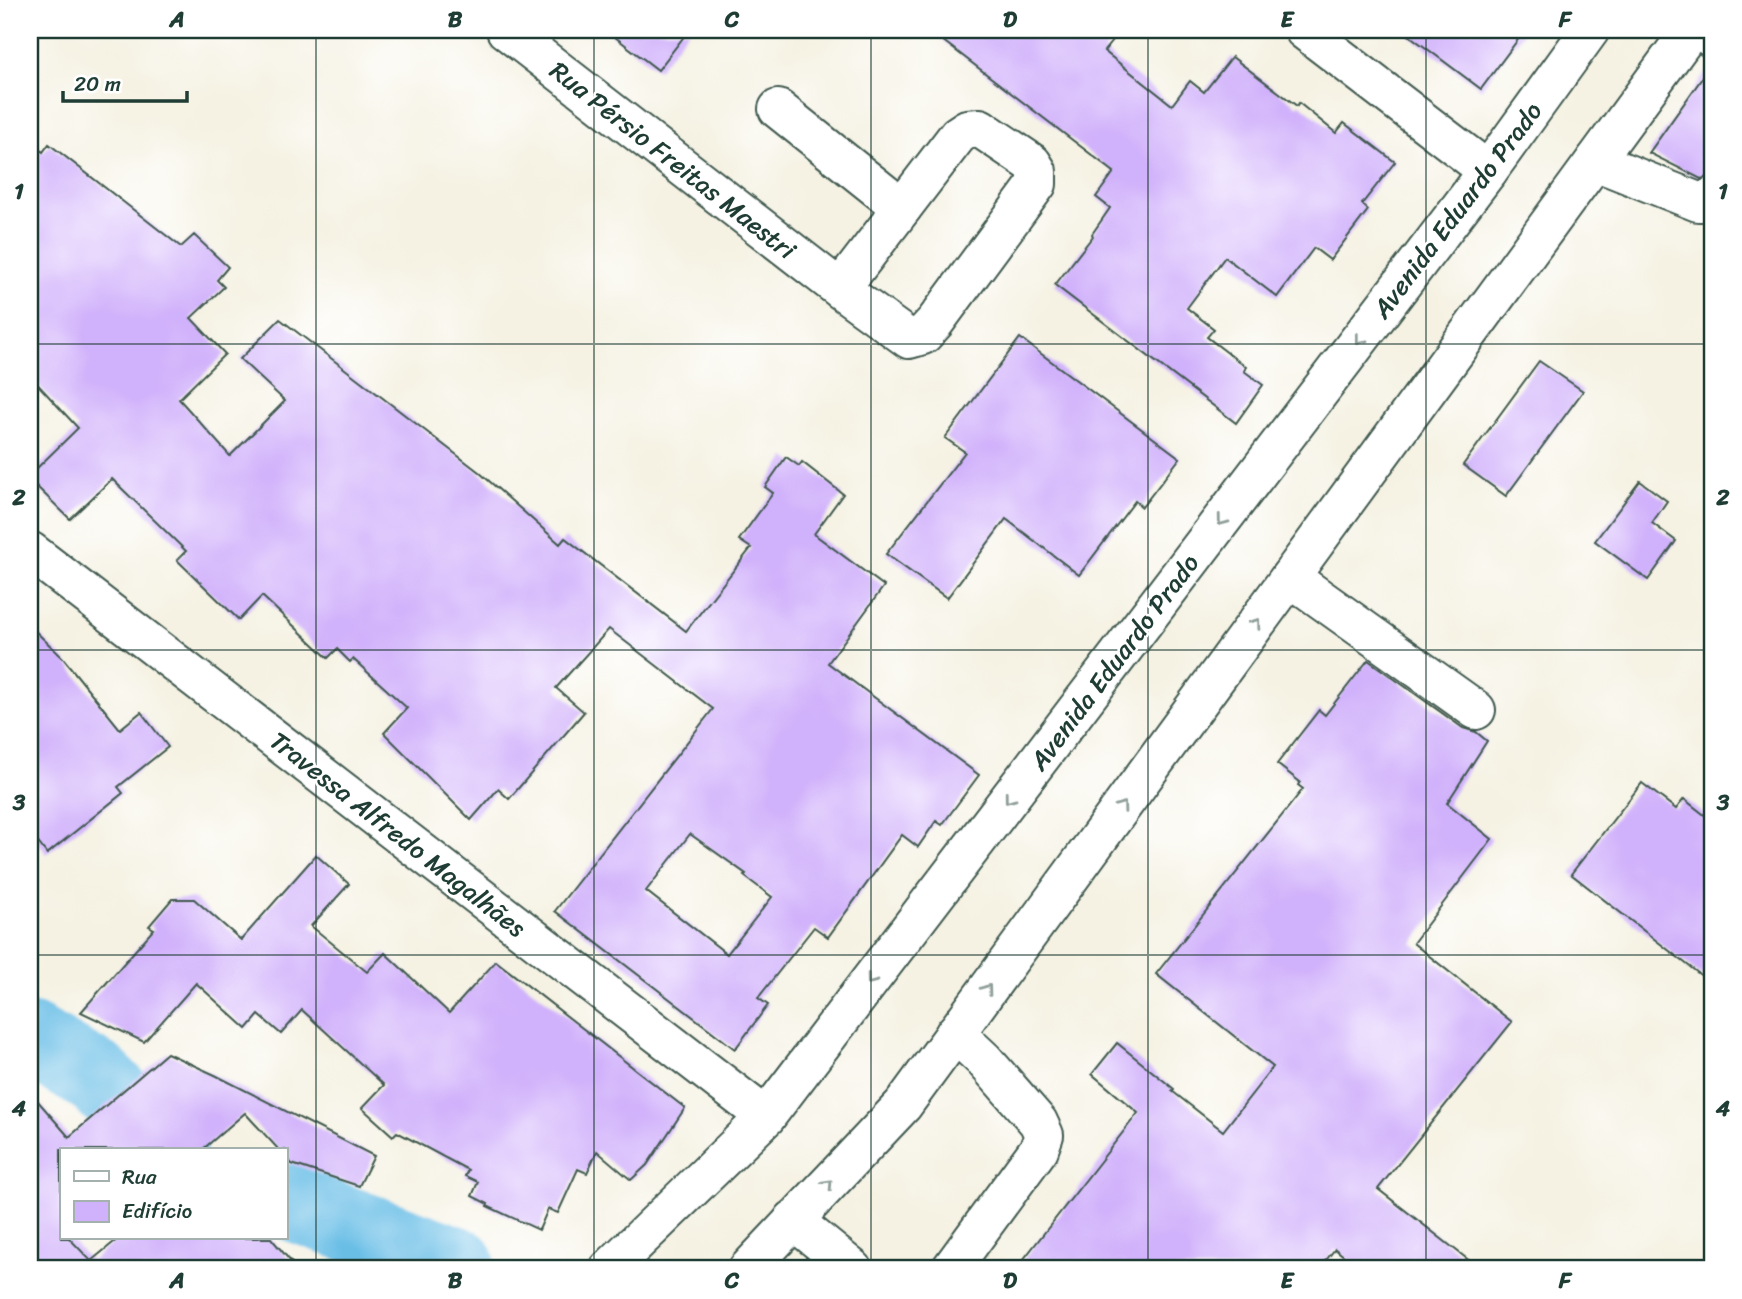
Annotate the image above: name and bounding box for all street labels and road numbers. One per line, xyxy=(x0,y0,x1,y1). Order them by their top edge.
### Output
street label: Rua Pérsio Freitas Maestri xyxy=(539,49,807,272)
street label: Avenida Eduardo Prado xyxy=(1359,91,1554,330)
street label: Avenida Eduardo Prado xyxy=(1016,543,1211,782)
street label: Travessa Alfredo Magalhães xyxy=(259,719,537,950)

